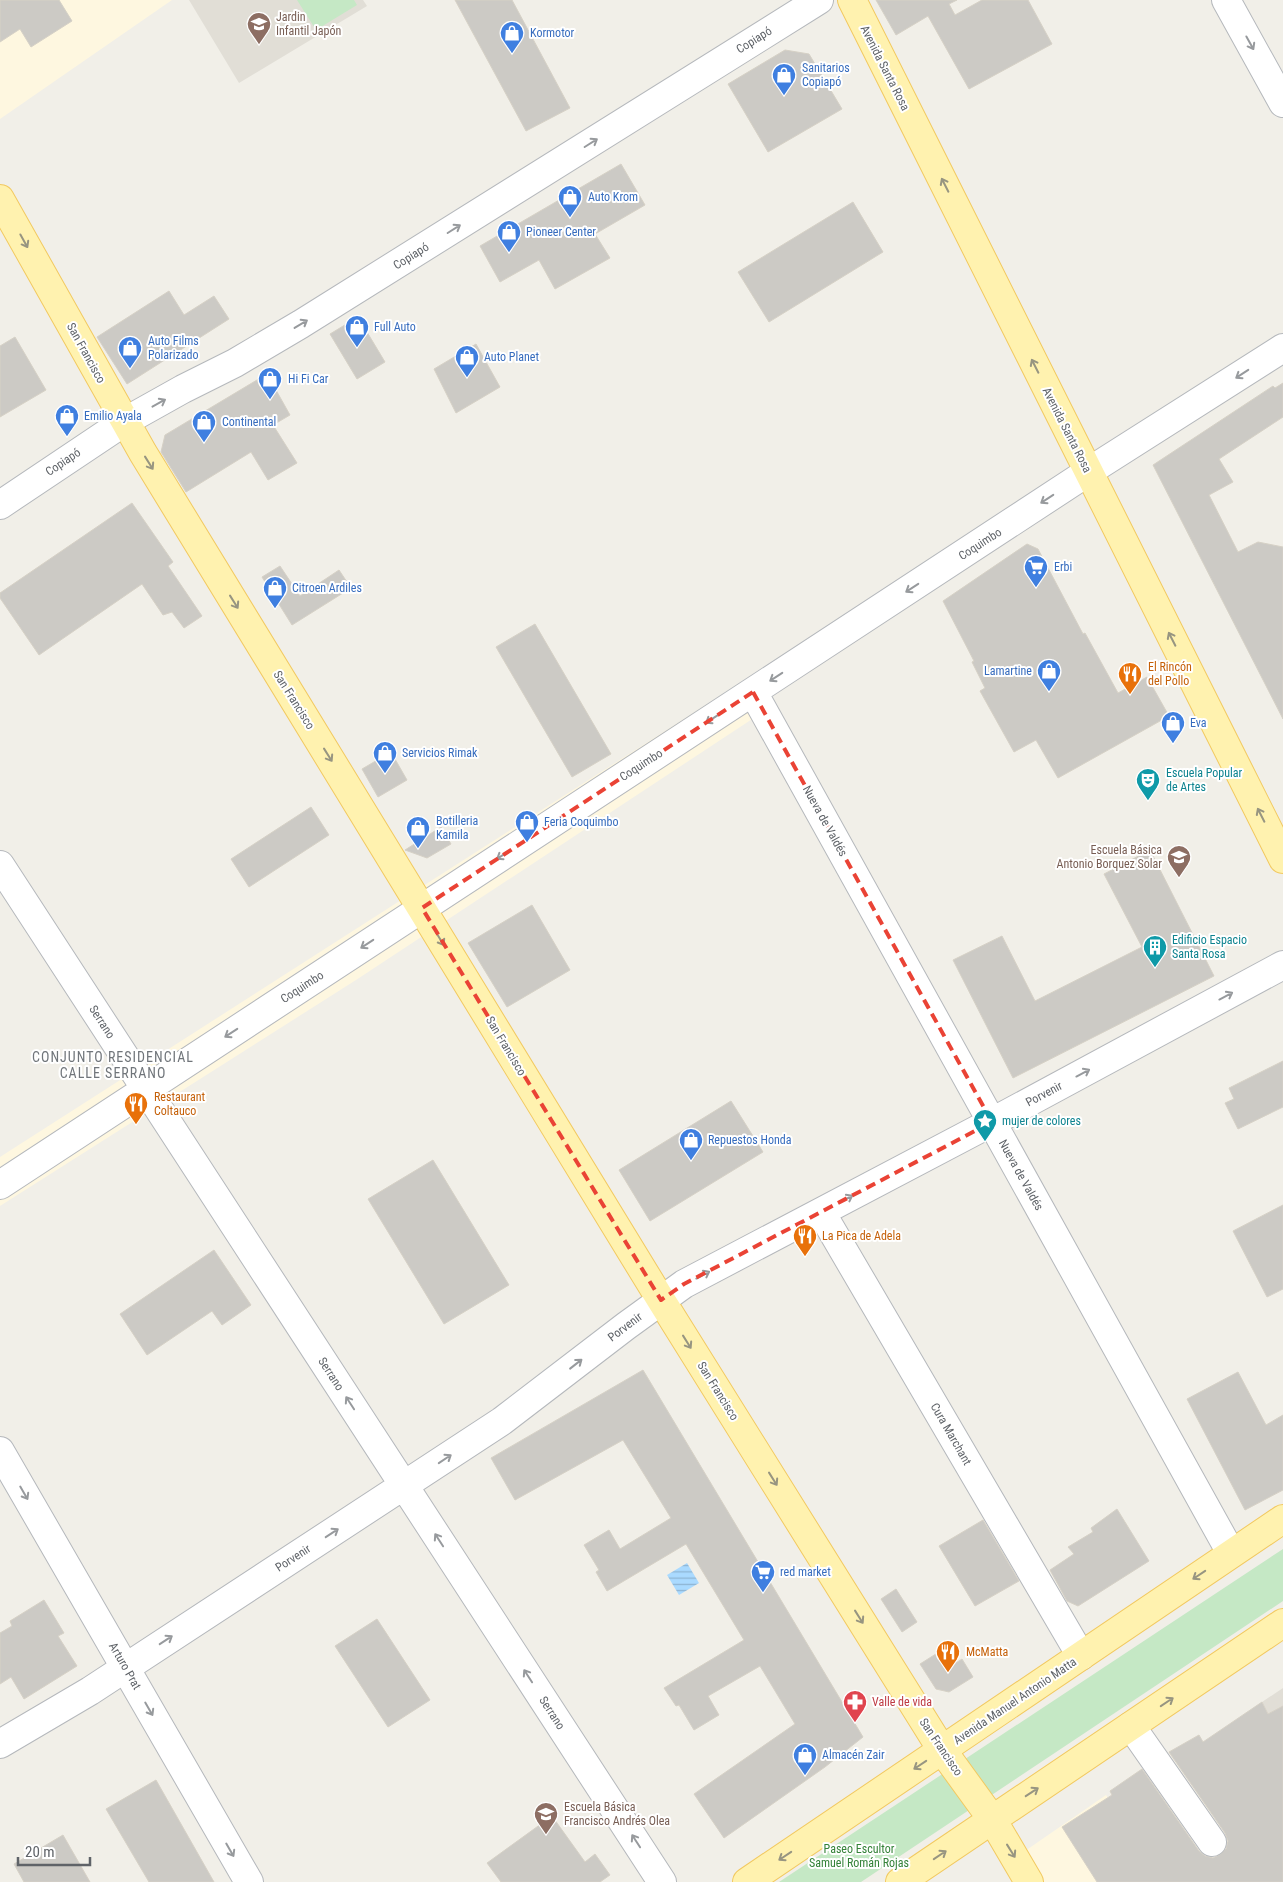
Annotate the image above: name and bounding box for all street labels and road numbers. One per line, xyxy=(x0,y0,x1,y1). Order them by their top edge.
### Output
street label: Avenida Santa Rosa xyxy=(857,23,913,113)
street label: Copiapó xyxy=(734,24,774,56)
street label: Copiapó xyxy=(391,240,431,272)
street label: San Francisco xyxy=(64,321,108,385)
street label: Avenida Santa Rosa xyxy=(1039,385,1095,475)
street label: Copiapó xyxy=(43,445,83,479)
street label: Coquimbo xyxy=(956,525,1004,563)
street label: San Francisco xyxy=(270,668,318,732)
street label: Coquimbo xyxy=(617,746,665,784)
street label: Nueva de Valdés xyxy=(800,783,850,859)
street label: Coquimbo xyxy=(278,968,326,1006)
street label: Serrano xyxy=(86,1003,118,1041)
street label: San Francisco xyxy=(483,1014,529,1078)
street label: Porvenir xyxy=(1023,1078,1065,1109)
street label: Nueva de Valdés xyxy=(996,1137,1046,1213)
street label: Porvenir xyxy=(605,1309,645,1344)
street label: Serrano xyxy=(315,1355,347,1393)
street label: San Francisco xyxy=(694,1359,742,1423)
street label: Cura Marchant xyxy=(928,1400,975,1468)
street label: Porvenir xyxy=(273,1541,314,1575)
street label: Arturo Prat xyxy=(106,1640,144,1692)
street label: Avenida Manuel Antonio Matta xyxy=(951,1654,1079,1747)
street label: Serrano xyxy=(536,1694,568,1732)
street label: San Francisco xyxy=(917,1716,965,1778)

